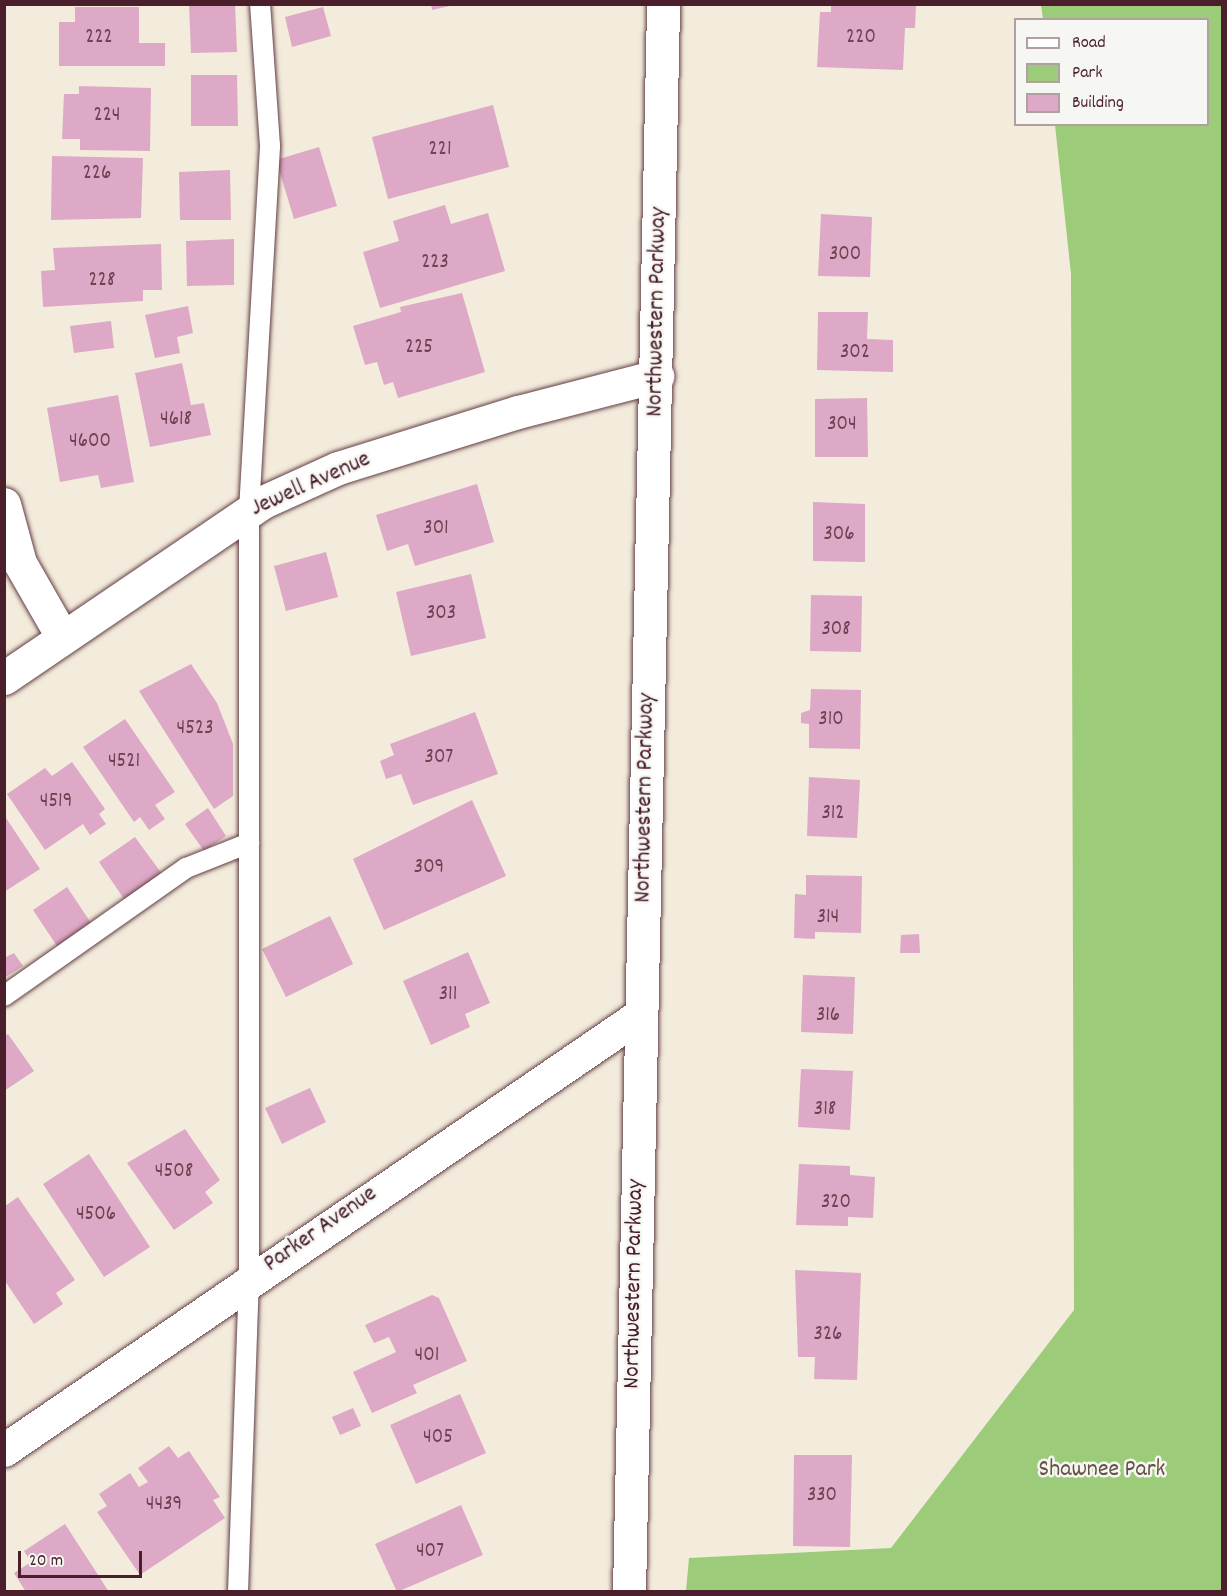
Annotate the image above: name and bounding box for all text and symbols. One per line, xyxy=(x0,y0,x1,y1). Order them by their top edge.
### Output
legend xyxy=(1014,18,1209,126)
house number: 222 xyxy=(85,25,113,51)
house number: 220 xyxy=(846,25,876,51)
text: Road xyxy=(1072,31,1106,56)
text: Park xyxy=(1072,61,1103,86)
text: Building xyxy=(1072,91,1124,116)
house number: 224 xyxy=(93,103,121,129)
house number: 221 xyxy=(429,137,451,163)
house number: 226 xyxy=(83,161,111,187)
street label: Northwestern Parkway xyxy=(642,207,674,417)
house number: 300 xyxy=(829,242,861,268)
house number: 223 xyxy=(421,250,449,276)
house number: 228 xyxy=(89,268,115,294)
house number: 225 xyxy=(405,335,433,361)
house number: 302 xyxy=(840,340,870,366)
house number: 4618 xyxy=(160,407,192,433)
house number: 304 xyxy=(827,412,857,438)
house number: 4600 xyxy=(69,429,111,455)
street label: Jewell Avenue xyxy=(247,446,375,524)
house number: 301 xyxy=(423,516,449,542)
house number: 306 xyxy=(823,522,855,548)
house number: 303 xyxy=(426,601,456,627)
house number: 308 xyxy=(821,617,851,643)
street label: Northwestern Parkway xyxy=(630,693,662,903)
house number: 310 xyxy=(818,707,844,733)
house number: 4523 xyxy=(177,716,213,742)
house number: 307 xyxy=(425,745,453,771)
house number: 4521 xyxy=(108,749,140,775)
house number: 4519 xyxy=(40,789,72,815)
house number: 312 xyxy=(821,801,845,827)
house number: 309 xyxy=(414,855,444,881)
house number: 314 xyxy=(817,905,839,931)
house number: 311 xyxy=(439,982,457,1008)
house number: 316 xyxy=(816,1003,840,1029)
house number: 318 xyxy=(814,1097,836,1123)
house number: 4508 xyxy=(155,1159,193,1185)
street label: Northwestern Parkway xyxy=(619,1179,651,1389)
street label: Parker Avenue xyxy=(259,1180,383,1280)
house number: 320 xyxy=(821,1190,851,1216)
house number: 4506 xyxy=(76,1202,116,1228)
house number: 326 xyxy=(814,1322,842,1348)
house number: 401 xyxy=(415,1343,439,1369)
house number: 405 xyxy=(423,1425,453,1451)
park label: Shawnee Park xyxy=(1039,1457,1165,1485)
house number: 330 xyxy=(807,1483,837,1509)
house number: 4439 xyxy=(146,1492,182,1518)
scale bar xyxy=(21,1539,146,1577)
house number: 407 xyxy=(416,1539,444,1565)
text: 20 m xyxy=(29,1549,63,1574)

